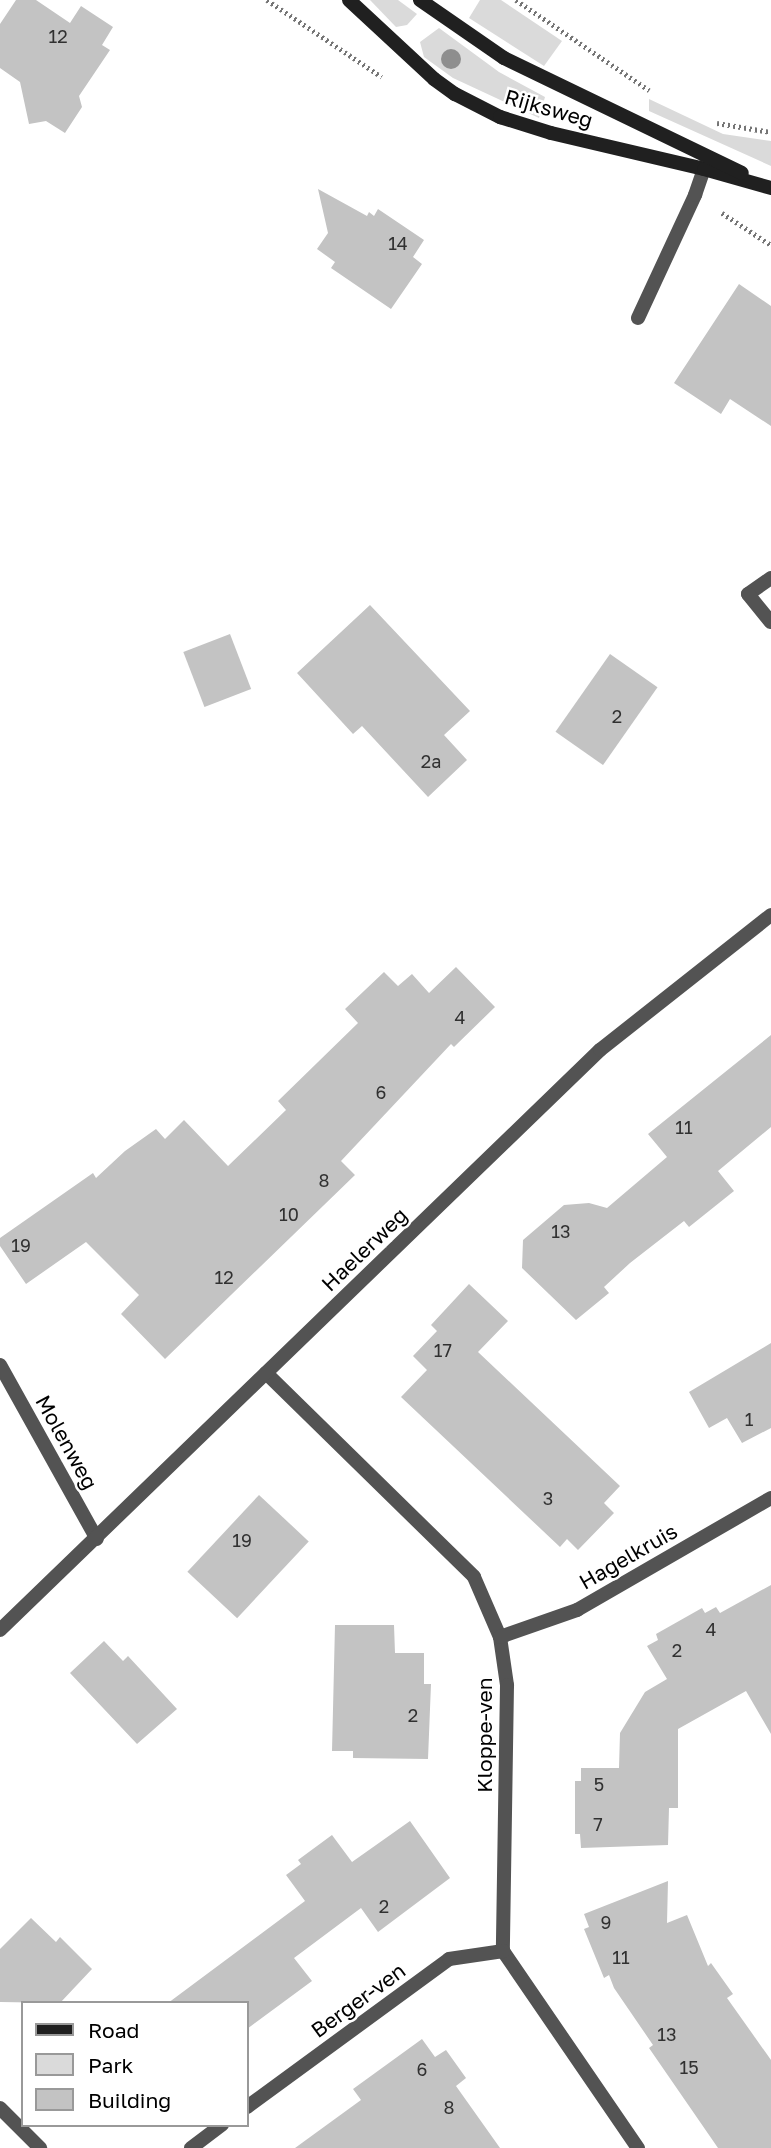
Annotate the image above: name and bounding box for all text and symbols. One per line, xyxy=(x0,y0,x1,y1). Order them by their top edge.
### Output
house number: 12 xyxy=(48,25,68,47)
street label: Rijksweg xyxy=(502,83,596,133)
house number: 14 xyxy=(388,232,408,254)
house number: 2 xyxy=(612,705,622,727)
house number: 2a xyxy=(421,750,441,772)
house number: 4 xyxy=(455,1006,465,1028)
house number: 6 xyxy=(376,1081,386,1103)
house number: 11 xyxy=(675,1116,693,1138)
house number: 8 xyxy=(319,1169,329,1191)
street label: Haelerweg xyxy=(316,1202,412,1296)
house number: 10 xyxy=(279,1203,299,1225)
house number: 13 xyxy=(551,1220,571,1242)
house number: 19 xyxy=(11,1234,31,1256)
house number: 12 xyxy=(214,1266,234,1288)
house number: 17 xyxy=(434,1339,452,1361)
street label: Molenweg xyxy=(31,1390,103,1494)
house number: 1 xyxy=(745,1408,753,1430)
house number: 3 xyxy=(543,1487,553,1509)
street label: Hagelkruis xyxy=(574,1518,682,1594)
house number: 19 xyxy=(232,1529,252,1551)
house number: 4 xyxy=(706,1618,716,1640)
house number: 2 xyxy=(672,1639,682,1661)
street label: Kloppe-ven xyxy=(471,1677,497,1793)
house number: 2 xyxy=(408,1704,418,1726)
house number: 5 xyxy=(594,1773,604,1795)
house number: 7 xyxy=(593,1813,603,1835)
house number: 2 xyxy=(379,1895,389,1917)
house number: 9 xyxy=(601,1911,611,1933)
house number: 11 xyxy=(612,1946,630,1968)
street label: Berger-ven xyxy=(306,1957,410,2043)
legend xyxy=(21,2001,248,2127)
text: Road xyxy=(88,2017,139,2043)
house number: 13 xyxy=(657,2023,677,2045)
text: Park xyxy=(88,2052,133,2078)
house number: 15 xyxy=(679,2056,699,2078)
house number: 6 xyxy=(417,2058,427,2080)
text: Building xyxy=(88,2087,171,2113)
house number: 8 xyxy=(444,2096,454,2118)

